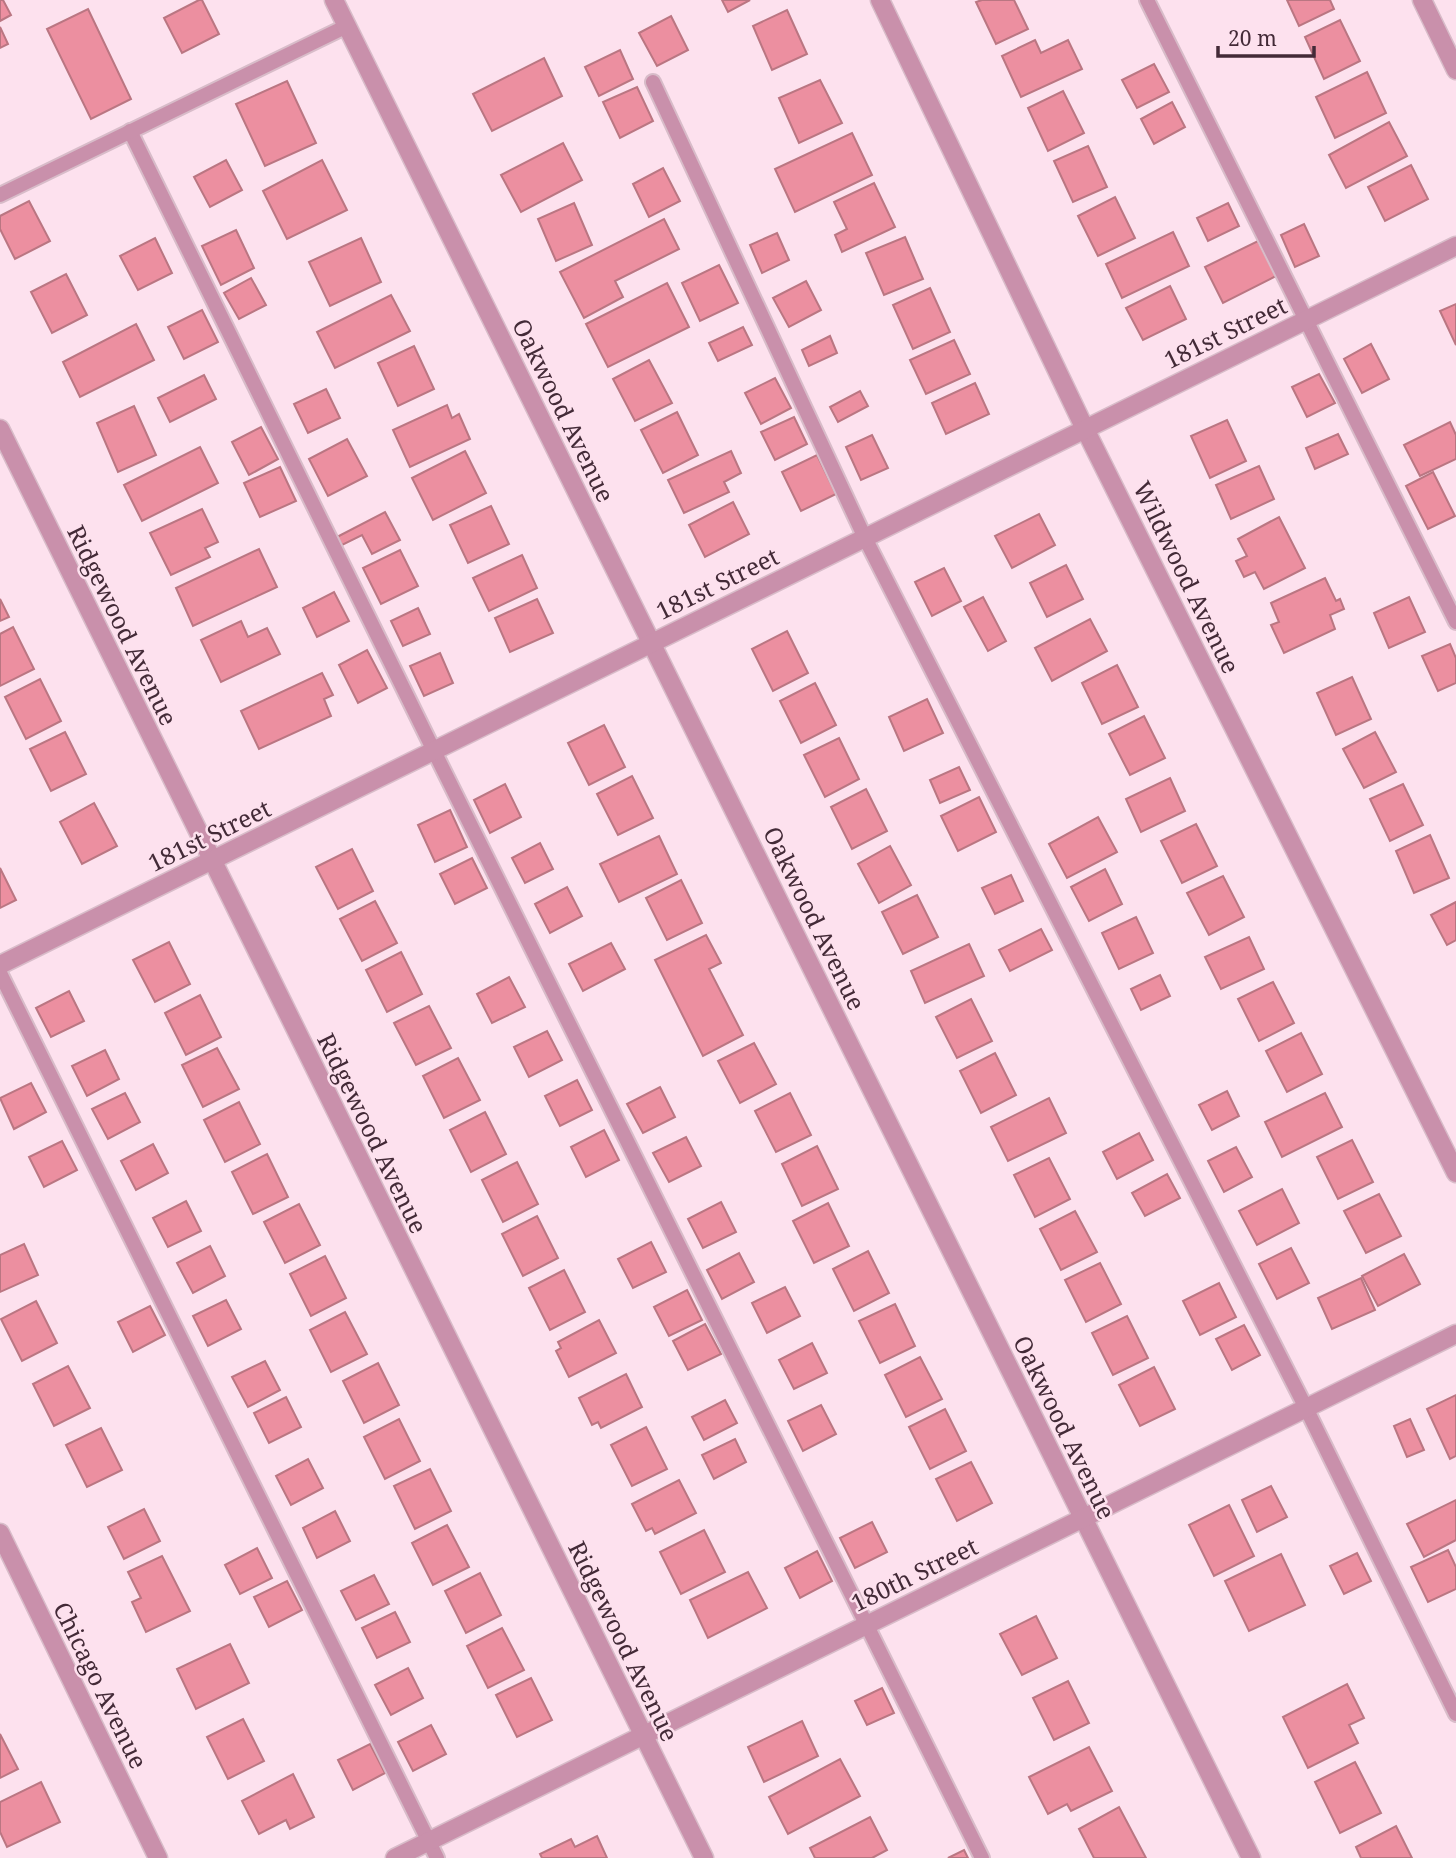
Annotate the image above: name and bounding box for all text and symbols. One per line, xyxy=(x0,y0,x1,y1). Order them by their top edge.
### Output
scale bar xyxy=(1218,14,1314,58)
text: 20 m xyxy=(1228,24,1277,52)
street label: 181st Street xyxy=(1158,288,1292,376)
street label: Oakwood Avenue xyxy=(505,313,623,507)
street label: Wildwood Avenue xyxy=(1126,475,1248,679)
street label: Ridgewood Avenue xyxy=(60,519,186,731)
street label: 181st Street xyxy=(650,539,784,627)
street label: 181st Street xyxy=(142,791,276,879)
street label: Oakwood Avenue xyxy=(756,821,874,1015)
street label: Ridgewood Avenue xyxy=(310,1027,436,1239)
street label: Oakwood Avenue xyxy=(1006,1330,1124,1524)
street label: 180th Street xyxy=(845,1529,983,1619)
street label: Ridgewood Avenue xyxy=(561,1535,687,1747)
street label: Chicago Avenue xyxy=(46,1596,156,1774)

